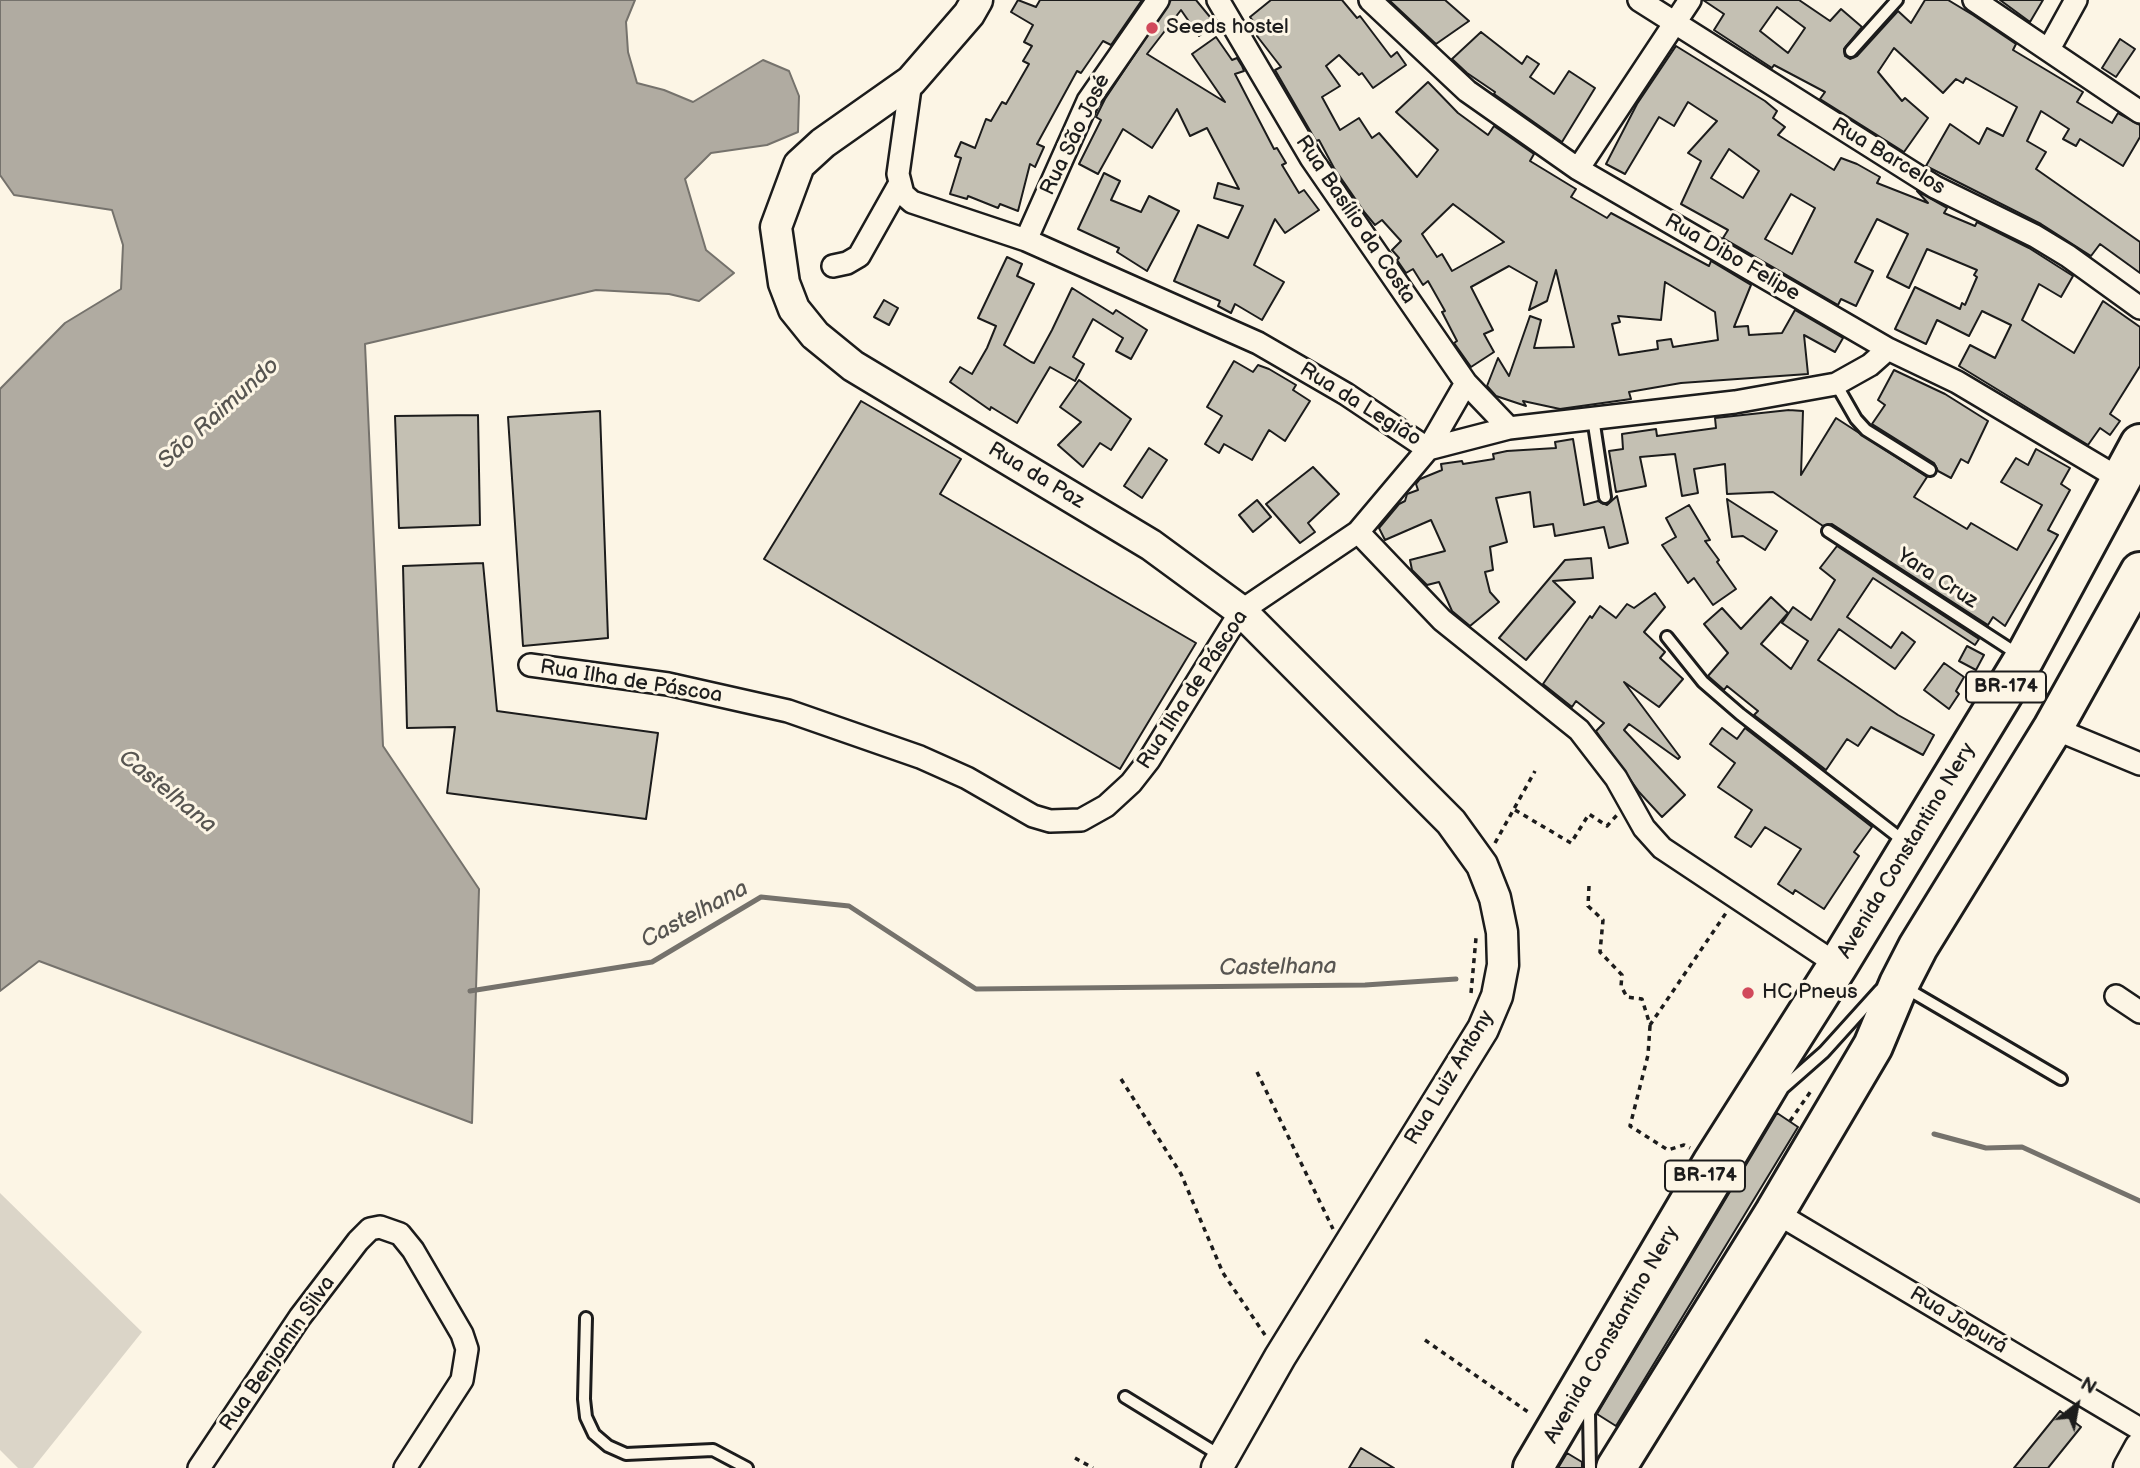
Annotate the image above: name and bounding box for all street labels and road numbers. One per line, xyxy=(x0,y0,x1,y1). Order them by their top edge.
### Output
street label: Rua São José xyxy=(1036,70,1116,200)
street label: Rua Barcelos xyxy=(1827,113,1949,201)
street label: Rua Basílio da Costa xyxy=(1289,131,1421,309)
street label: Rua Dibo Felipe xyxy=(1660,209,1804,307)
street label: Rua da Legião xyxy=(1295,358,1425,452)
street label: Rua da Paz xyxy=(983,437,1089,515)
street label: Yara Cruz xyxy=(1892,544,1982,614)
street label: Rua Ilha de Páscoa xyxy=(1132,606,1254,774)
street label: Rua Ilha de Páscoa xyxy=(538,655,724,709)
road number: BR-174 xyxy=(1966,672,2046,702)
street label: Avenida Constantino Nery xyxy=(1833,739,1981,963)
street label: Rua Luiz Antony xyxy=(1400,1006,1500,1150)
road number: BR-174 xyxy=(1665,1160,1745,1192)
street label: Avenida Constantino Nery xyxy=(1539,1222,1685,1448)
street label: Rua Benjamin Silva xyxy=(215,1272,341,1436)
street label: Rua Japurá xyxy=(1905,1282,2011,1360)

